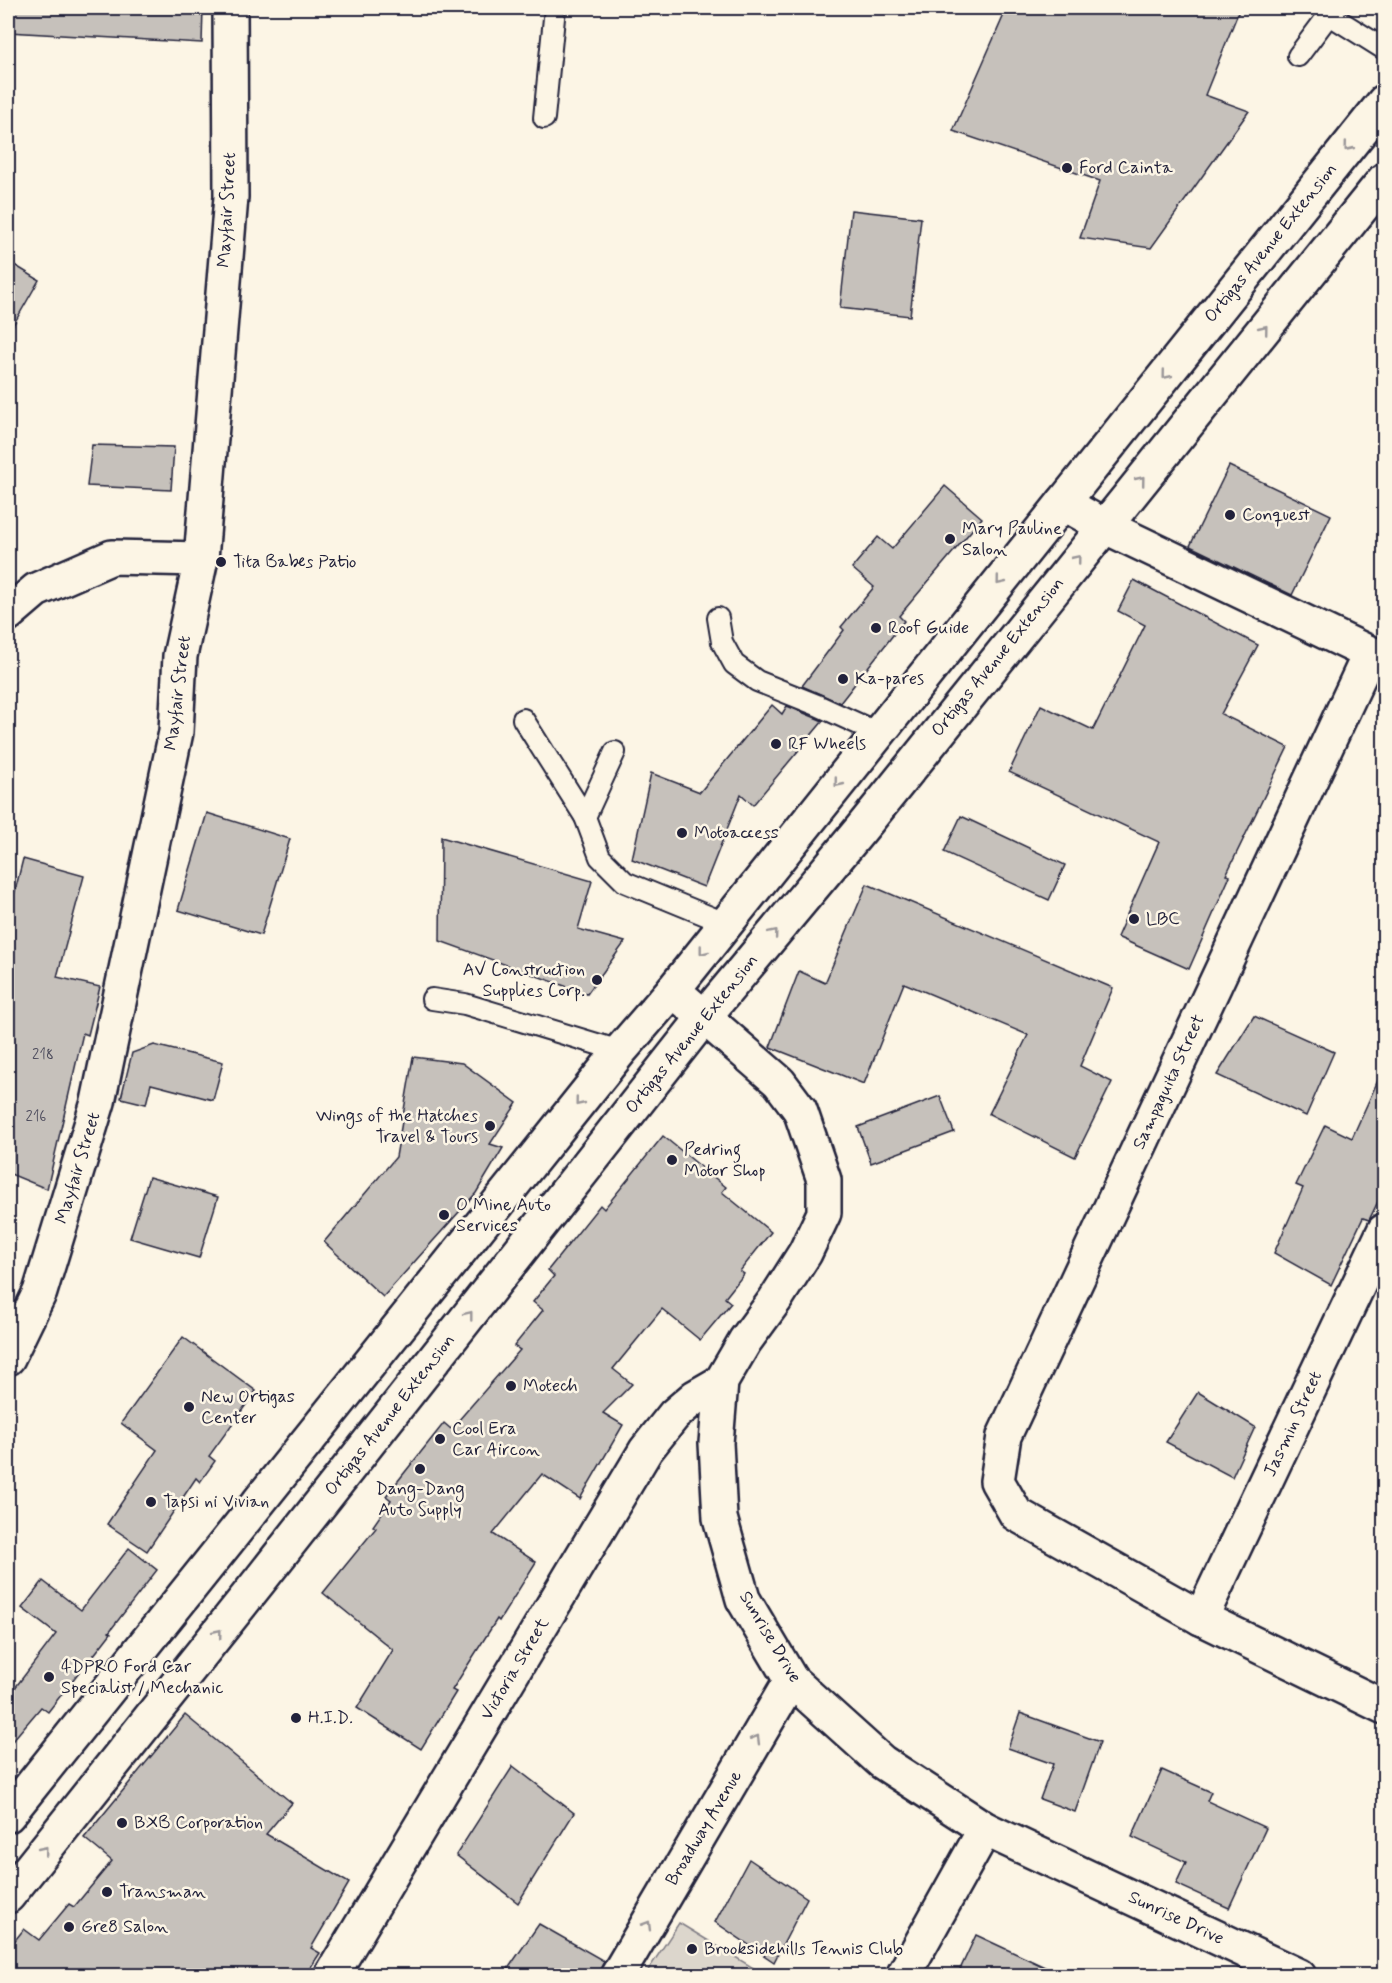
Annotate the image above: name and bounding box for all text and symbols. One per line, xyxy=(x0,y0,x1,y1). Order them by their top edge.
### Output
one-way arrow xyxy=(1344,141,1355,152)
street label: Mayfair Street xyxy=(212,151,242,268)
place label: Ford Cainta xyxy=(1079,156,1173,180)
street label: Ortigas Avenue Extension xyxy=(1199,158,1343,328)
marker: Ford Cainta xyxy=(1060,161,1074,175)
one-way arrow xyxy=(1256,324,1267,335)
one-way arrow xyxy=(1162,368,1173,379)
one-way arrow xyxy=(1134,476,1145,487)
place label: Conquest xyxy=(1242,503,1311,527)
marker: Conquest xyxy=(1223,508,1237,522)
place label: Mary Pauline Salon xyxy=(962,517,1062,562)
marker: Mary Pauline Salon xyxy=(943,532,957,546)
place label: Tita Babes Patio xyxy=(233,550,356,574)
marker: Tita Babes Patio xyxy=(214,555,228,569)
one-way arrow xyxy=(1070,555,1081,566)
street label: Ortigas Avenue Extension xyxy=(926,572,1070,742)
one-way arrow xyxy=(996,575,1007,586)
place label: Roof Guide xyxy=(888,616,969,640)
marker: Roof Guide xyxy=(869,621,883,635)
street label: Mayfair Street xyxy=(159,634,197,752)
place label: Ka-pares xyxy=(855,667,924,691)
marker: Ka-pares xyxy=(836,672,850,686)
place label: RF Wheels xyxy=(788,732,866,756)
marker: RF Wheels xyxy=(769,737,783,751)
one-way arrow xyxy=(835,776,846,787)
place label: Motoaccess xyxy=(694,821,779,845)
marker: Motoaccess xyxy=(675,826,689,840)
place label: LBC xyxy=(1146,907,1180,931)
marker: LBC xyxy=(1127,912,1141,926)
one-way arrow xyxy=(767,928,778,939)
one-way arrow xyxy=(700,944,711,955)
street label: Ortigas Avenue Extension xyxy=(620,949,764,1119)
place label: AV Construction Supplies Corp. xyxy=(463,958,585,1003)
marker: AV Construction Supplies Corp. xyxy=(590,973,604,987)
street label: Sampaguita Street xyxy=(1127,1011,1211,1153)
house number: 218 xyxy=(32,1045,54,1065)
one-way arrow xyxy=(576,1095,587,1106)
place label: Wings of the Hatches Travel & Tours xyxy=(316,1104,478,1149)
house number: 216 xyxy=(26,1107,46,1127)
street label: Mayfair Street xyxy=(50,1109,106,1227)
marker: Wings of the Hatches Travel & Tours xyxy=(483,1119,497,1133)
place label: Pedring Motor Shop xyxy=(684,1138,766,1183)
marker: Pedring Motor Shop xyxy=(665,1153,679,1167)
place label: O Mine Auto Services xyxy=(456,1193,551,1238)
marker: O Mine Auto Services xyxy=(437,1208,451,1222)
one-way arrow xyxy=(462,1311,473,1322)
street label: Ortigas Avenue Extension xyxy=(319,1329,461,1501)
street label: Jasmin Street xyxy=(1258,1367,1328,1481)
place label: Motech xyxy=(523,1374,578,1398)
marker: Motech xyxy=(504,1379,518,1393)
place label: New Ortigas Center xyxy=(201,1385,295,1430)
marker: New Ortigas Center xyxy=(182,1400,196,1414)
place label: Cool Era Car Aircon xyxy=(452,1417,540,1462)
marker: Cool Era Car Aircon xyxy=(433,1432,447,1446)
marker: Dang-Dang Auto Supply xyxy=(413,1462,427,1476)
place label: Dang-Dang Auto Supply xyxy=(375,1477,465,1522)
place label: Tapsi ni Vivian xyxy=(163,1490,269,1514)
marker: Tapsi ni Vivian xyxy=(144,1495,158,1509)
street label: Sunrise Drive xyxy=(733,1587,807,1687)
street label: Victoria Street xyxy=(475,1613,555,1725)
one-way arrow xyxy=(211,1628,222,1639)
place label: 4DPRO Ford Car Specialist / Mechanic xyxy=(61,1655,223,1700)
marker: 4DPRO Ford Car Specialist / Mechanic xyxy=(42,1670,56,1684)
place label: H.I.D. xyxy=(308,1706,353,1730)
marker: H.I.D. xyxy=(289,1711,303,1725)
one-way arrow xyxy=(749,1735,761,1745)
street label: Broadway Avenue xyxy=(660,1766,748,1890)
place label: BXB Corporation xyxy=(134,1811,263,1835)
marker: BXB Corporation xyxy=(115,1816,129,1830)
one-way arrow xyxy=(37,1846,48,1857)
place label: Transman xyxy=(119,1880,206,1904)
marker: Transman xyxy=(100,1885,114,1899)
street label: Sunrise Drive xyxy=(1124,1885,1228,1951)
place label: Gre8 Salon xyxy=(81,1915,168,1939)
marker: Gre8 Salon xyxy=(62,1920,76,1934)
one-way arrow xyxy=(639,1921,651,1931)
place label: Brooksidehills Tennis Club xyxy=(704,1937,903,1961)
marker: Brooksidehills Tennis Club xyxy=(685,1942,699,1956)

